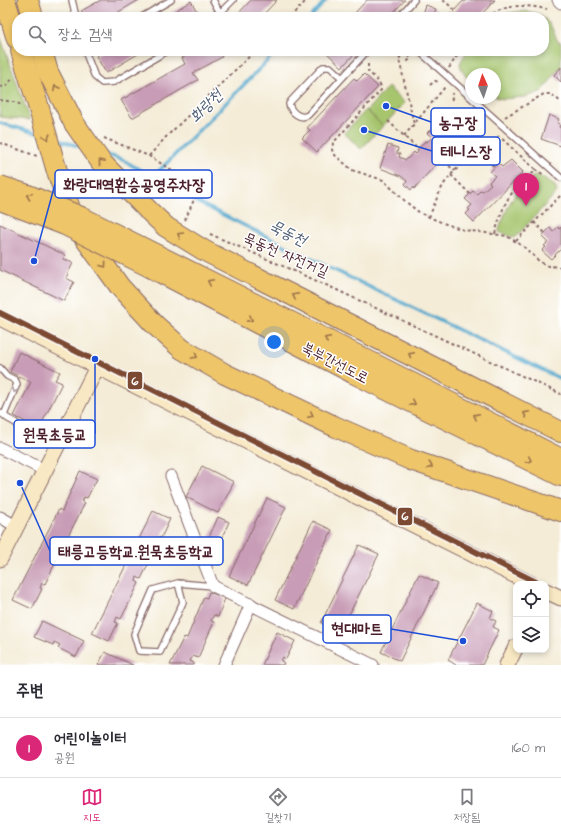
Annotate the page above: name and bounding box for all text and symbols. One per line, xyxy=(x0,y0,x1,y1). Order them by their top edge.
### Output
search box xyxy=(12,12,549,56)
icon: search xyxy=(26,23,48,45)
text: 장소 검색 xyxy=(58,24,112,45)
north arrow xyxy=(465,68,501,104)
water label: 화랑천 xyxy=(185,83,229,127)
one-way arrow xyxy=(53,85,61,93)
callout: 농구장 xyxy=(431,108,485,136)
text: 농구장 xyxy=(439,112,477,134)
one-way arrow xyxy=(42,133,50,140)
callout: 테니스장 xyxy=(432,137,500,165)
text: 테니스장 xyxy=(440,141,492,163)
one-way arrow xyxy=(99,159,106,166)
callout: 화랑대역환승공영주차장 xyxy=(55,170,212,198)
pin: 1 xyxy=(513,173,539,206)
text: 화랑대역환승공영주차장 xyxy=(63,174,205,196)
one-way arrow xyxy=(26,193,33,201)
water label: 묵동천 xyxy=(266,215,312,252)
street label: 묵동천 자전거길 xyxy=(240,228,332,282)
one-way arrow xyxy=(177,233,184,240)
one-way arrow xyxy=(99,260,106,267)
one-way arrow xyxy=(207,279,214,287)
one-way arrow xyxy=(292,293,299,301)
one-way arrow xyxy=(245,314,253,322)
your location xyxy=(264,332,284,352)
street label: 북부간선도로 xyxy=(298,337,372,389)
one-way arrow xyxy=(323,337,331,344)
one-way arrow xyxy=(191,352,198,359)
one-way arrow xyxy=(407,352,415,360)
line badge: 6 xyxy=(127,371,143,390)
text: 6 xyxy=(132,374,139,389)
one-way arrow xyxy=(11,387,19,394)
one-way arrow xyxy=(409,398,416,406)
one-way arrow xyxy=(307,410,314,418)
one-way arrow xyxy=(523,411,531,419)
one-way arrow xyxy=(473,414,480,421)
callout: 원묵초등교 xyxy=(14,420,95,448)
text: 원묵초등교 xyxy=(23,424,87,446)
one-way arrow xyxy=(525,455,533,463)
one-way arrow xyxy=(426,462,433,470)
line badge: 6 xyxy=(397,507,413,526)
text: 6 xyxy=(402,509,409,524)
callout: 태릉고등학교.원묵초등학교 xyxy=(50,537,223,565)
text: 태릉고등학교.원묵초등학교 xyxy=(58,541,214,563)
map controls xyxy=(513,581,549,653)
button: locate xyxy=(513,581,549,617)
callout: 현대마트 xyxy=(323,615,391,643)
button: layers xyxy=(513,617,549,653)
text: 현대마트 xyxy=(331,618,383,640)
text: 주변 xyxy=(16,679,43,703)
text: 어린이놀이터 xyxy=(54,728,126,749)
text: 1 xyxy=(28,739,30,757)
text: 160 m xyxy=(512,739,545,757)
text: 공원 xyxy=(54,749,75,767)
tab: 지도 xyxy=(81,786,103,825)
tab: 길찾기 xyxy=(265,786,291,825)
tab: 저장됨 xyxy=(453,786,480,825)

